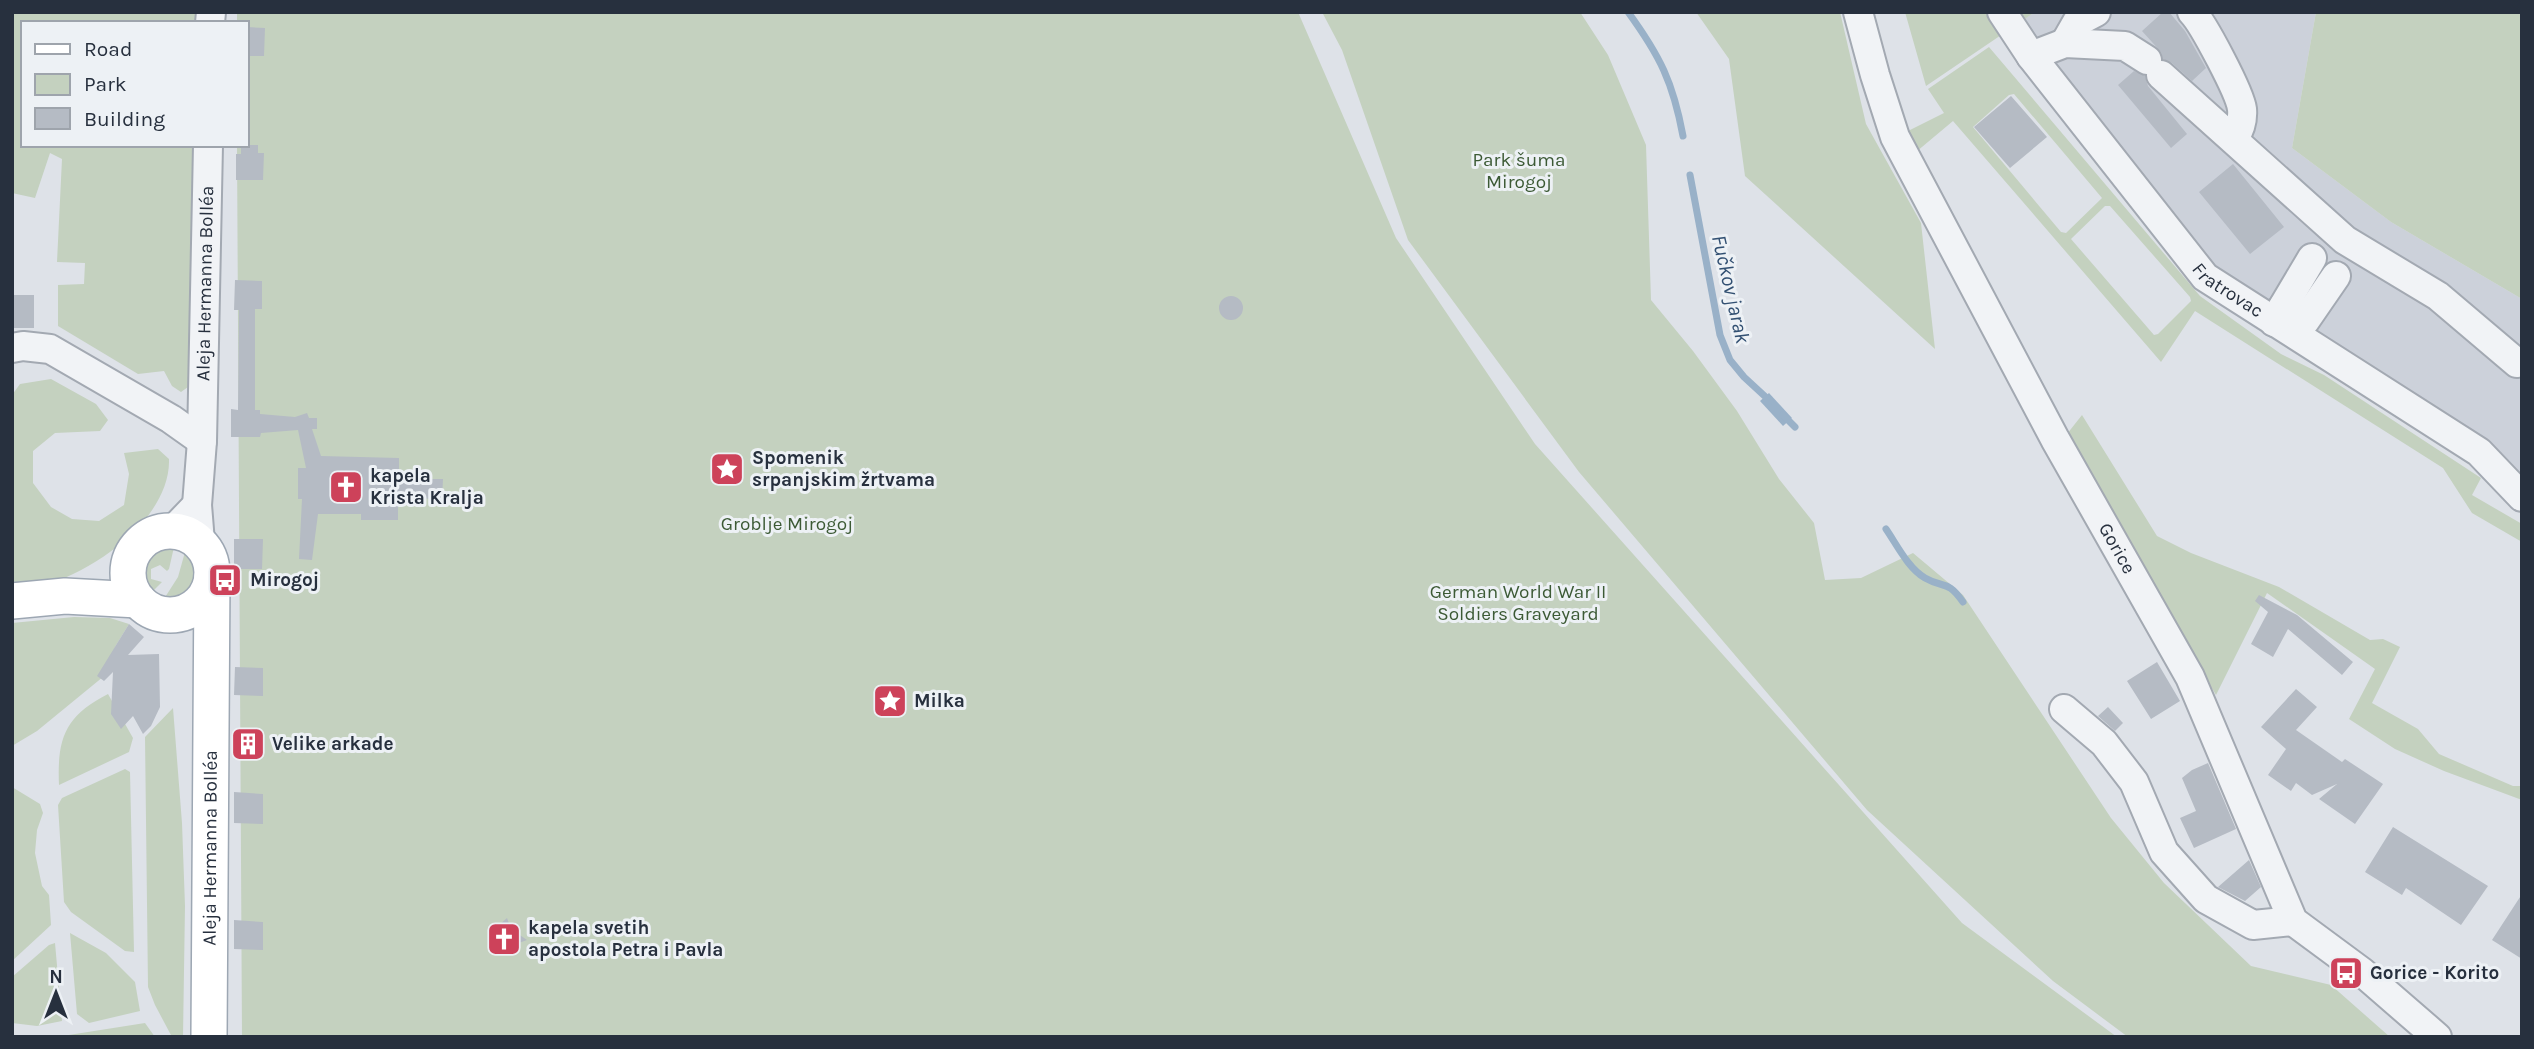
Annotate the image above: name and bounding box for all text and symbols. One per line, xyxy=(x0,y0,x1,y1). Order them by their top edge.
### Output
legend xyxy=(21,21,248,147)
text: Road xyxy=(84,37,132,61)
text: Park xyxy=(84,72,127,96)
text: Building xyxy=(84,107,165,131)
park label: Park šuma Mirogoj xyxy=(1473,149,1565,193)
street label: Aleja Hermanna Bolléa xyxy=(192,185,218,381)
water label: Fučkov jarak xyxy=(1707,232,1755,346)
street label: Fratrovac xyxy=(2187,259,2267,322)
place label: Spomenik srpanjskim žrtvama xyxy=(752,447,935,491)
place icon: Spomenik srpanjskim žrtvama xyxy=(708,450,746,488)
place label: kapela Krista Kralja xyxy=(370,465,484,509)
church icon: kapela Krista Kralja xyxy=(327,468,365,506)
park label: Groblje Mirogoj xyxy=(721,513,853,535)
street label: Gorice xyxy=(2094,519,2140,578)
bus stop icon: Mirogoj xyxy=(206,561,244,599)
place label: Mirogoj xyxy=(250,569,319,591)
park label: German World War II Soldiers Graveyard xyxy=(1430,581,1606,625)
place icon: Milka xyxy=(871,682,909,720)
place label: Milka xyxy=(914,690,965,712)
building icon: Velike arkade xyxy=(229,725,267,763)
place label: Velike arkade xyxy=(272,733,394,755)
street label: Aleja Hermanna Bolléa xyxy=(199,750,222,946)
place label: kapela svetih apostola Petra i Pavla xyxy=(528,917,723,961)
church icon: kapela svetih apostola Petra i Pavla xyxy=(485,920,523,958)
bus stop icon: Gorice - Korito xyxy=(2327,954,2365,992)
north arrow xyxy=(21,958,91,1028)
place label: Gorice - Korito xyxy=(2370,962,2499,984)
text: N xyxy=(49,966,63,988)

